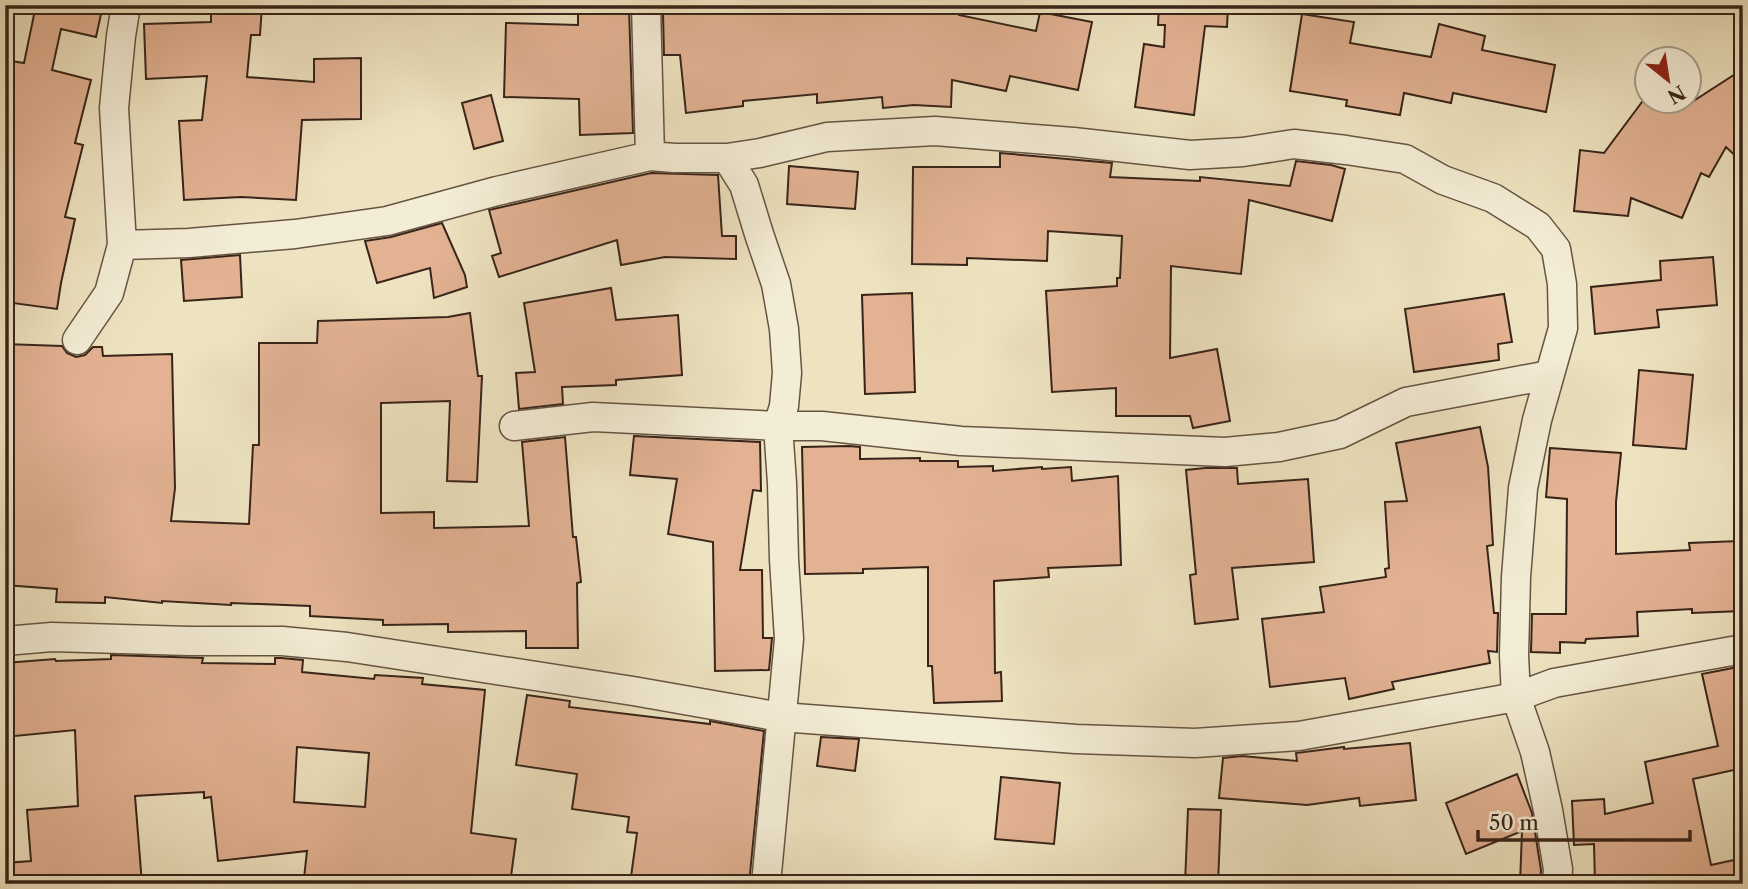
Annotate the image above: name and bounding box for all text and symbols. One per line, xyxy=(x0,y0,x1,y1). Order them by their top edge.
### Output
north arrow xyxy=(1632,46,1702,116)
text: N xyxy=(1663,80,1689,108)
scale bar xyxy=(1478,798,1690,842)
text: 50 m xyxy=(1489,810,1539,835)

